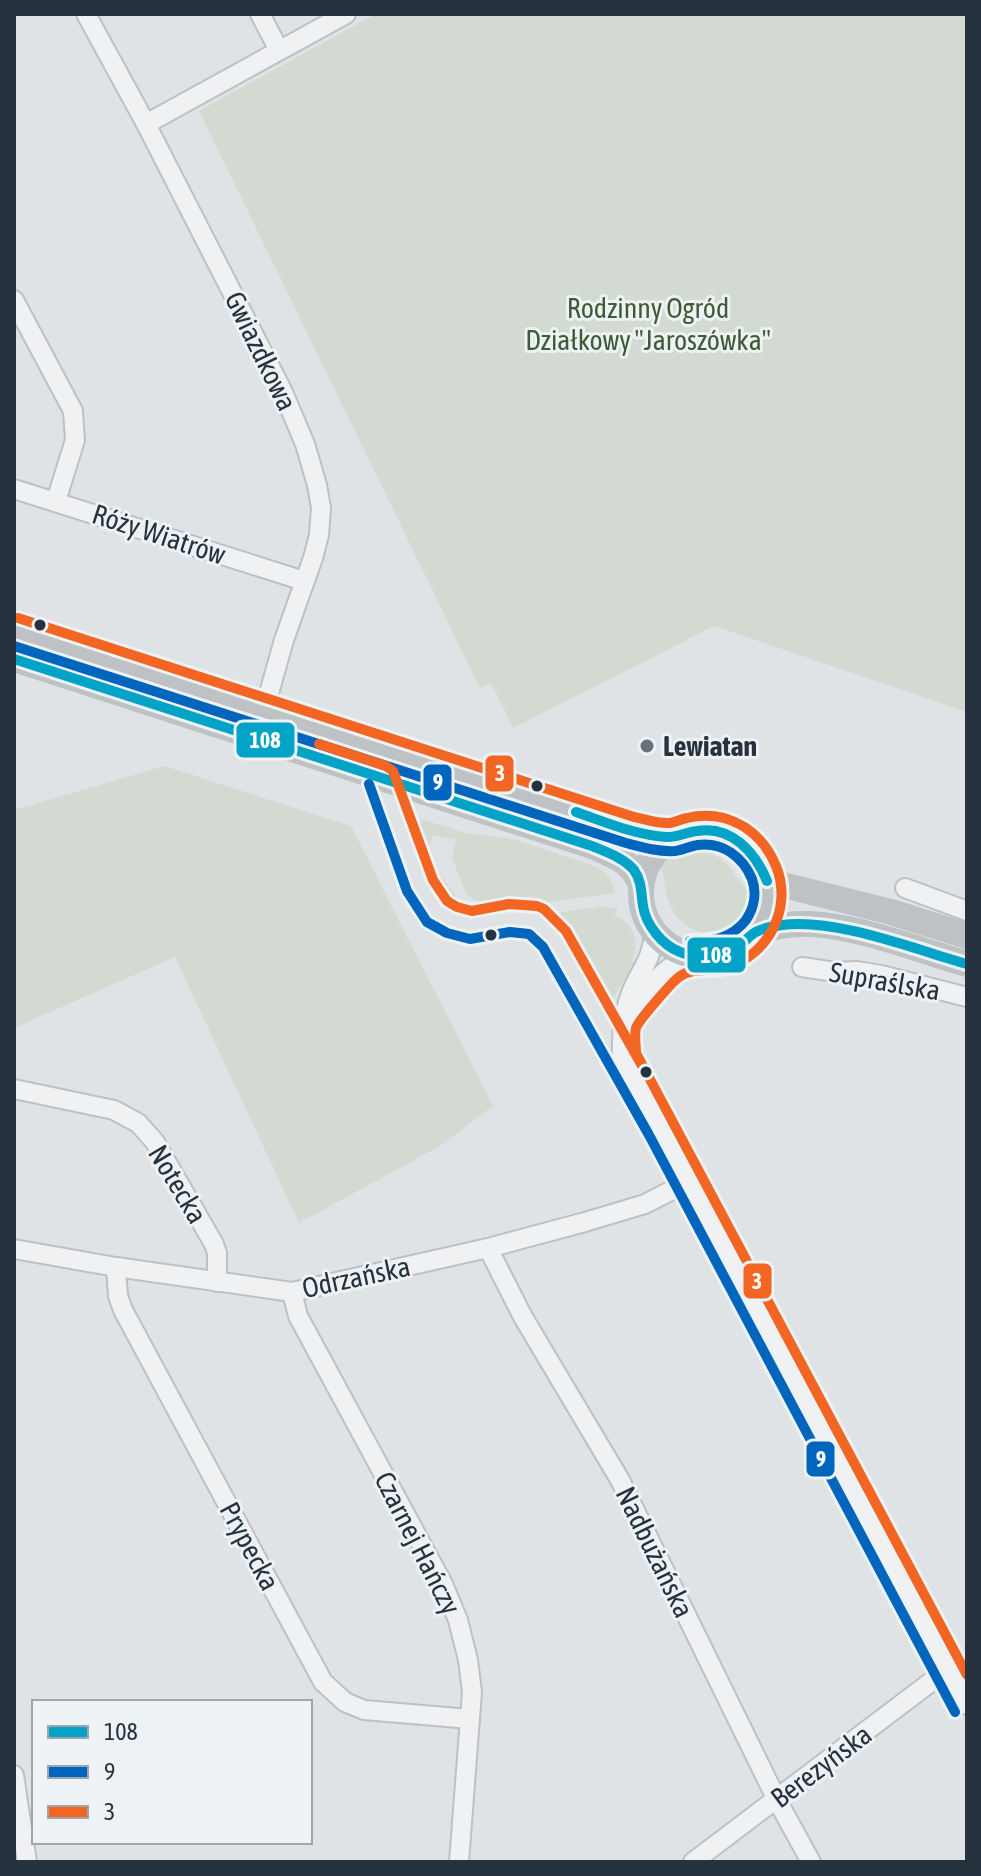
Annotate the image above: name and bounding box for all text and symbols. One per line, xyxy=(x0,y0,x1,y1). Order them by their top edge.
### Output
street label: Gwiazdkowa xyxy=(219,286,303,416)
park label: Rodzinny Ogród Działkowy "Jaroszówka" xyxy=(525,292,771,356)
street label: Róży Wiatrów xyxy=(88,497,230,571)
unlabelled marker xyxy=(32,617,48,633)
line badge: 108 xyxy=(235,721,296,759)
text: 108 xyxy=(249,727,281,753)
place label: Lewiatan xyxy=(663,730,757,762)
marker: Lewiatan xyxy=(638,737,656,755)
line badge: 3 xyxy=(484,754,515,793)
text: 3 xyxy=(495,760,505,786)
line badge: 9 xyxy=(422,763,453,802)
text: 9 xyxy=(433,769,443,795)
unlabelled marker xyxy=(529,778,545,794)
unlabelled marker xyxy=(483,927,499,943)
line badge: 108 xyxy=(686,936,747,974)
text: 108 xyxy=(700,942,732,968)
street label: Supraślska xyxy=(827,956,943,1006)
unlabelled marker xyxy=(638,1064,654,1080)
street label: Notecka xyxy=(142,1139,214,1229)
street label: Odrzańska xyxy=(299,1250,413,1304)
line badge: 3 xyxy=(742,1262,773,1300)
text: 3 xyxy=(752,1268,762,1294)
line badge: 9 xyxy=(805,1440,836,1478)
text: 9 xyxy=(816,1446,826,1472)
street label: Czarnej Hańczy xyxy=(368,1467,468,1619)
street label: Nadbużańska xyxy=(610,1481,700,1623)
street label: Prypecka xyxy=(214,1497,286,1595)
legend xyxy=(32,1700,312,1844)
text: 108 xyxy=(104,1718,138,1745)
street label: Berezyńska xyxy=(764,1718,878,1814)
text: 9 xyxy=(104,1758,115,1785)
text: 3 xyxy=(104,1798,115,1825)

